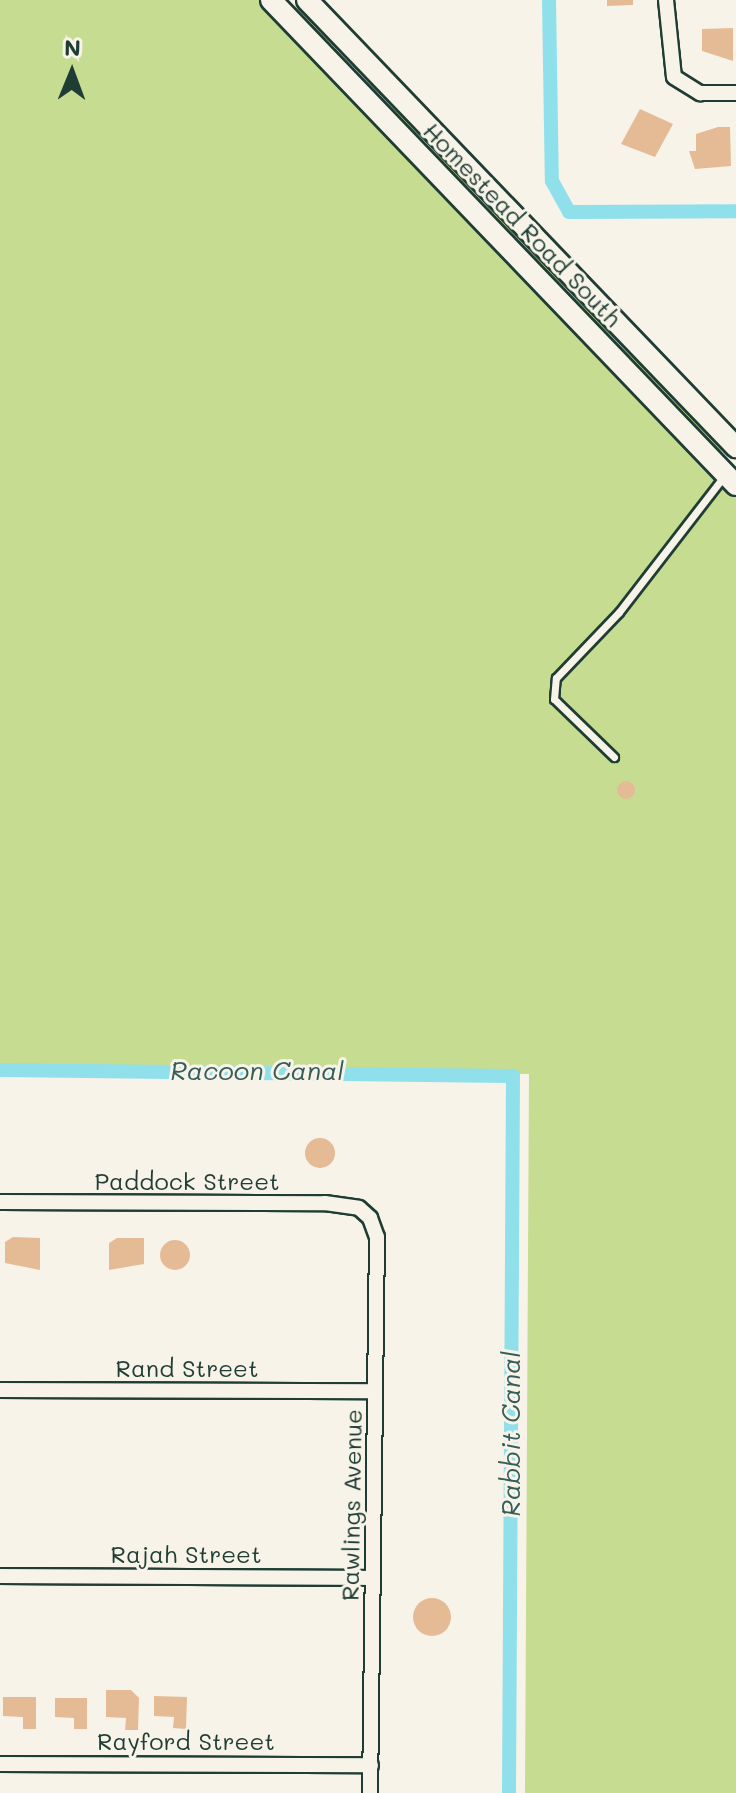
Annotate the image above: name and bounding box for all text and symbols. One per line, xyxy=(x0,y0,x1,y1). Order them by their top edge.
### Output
north arrow xyxy=(32,32,112,112)
text: N xyxy=(64,33,81,62)
street label: Homestead Road South xyxy=(418,116,628,332)
water label: Racoon Canal xyxy=(170,1055,344,1087)
street label: Paddock Street xyxy=(94,1167,280,1195)
water label: Rabbit Canal xyxy=(495,1351,527,1517)
street label: Rand Street xyxy=(116,1354,258,1382)
street label: Rawlings Avenue xyxy=(335,1409,367,1601)
street label: Rajah Street xyxy=(111,1540,261,1568)
street label: Rayford Street xyxy=(97,1727,275,1755)

